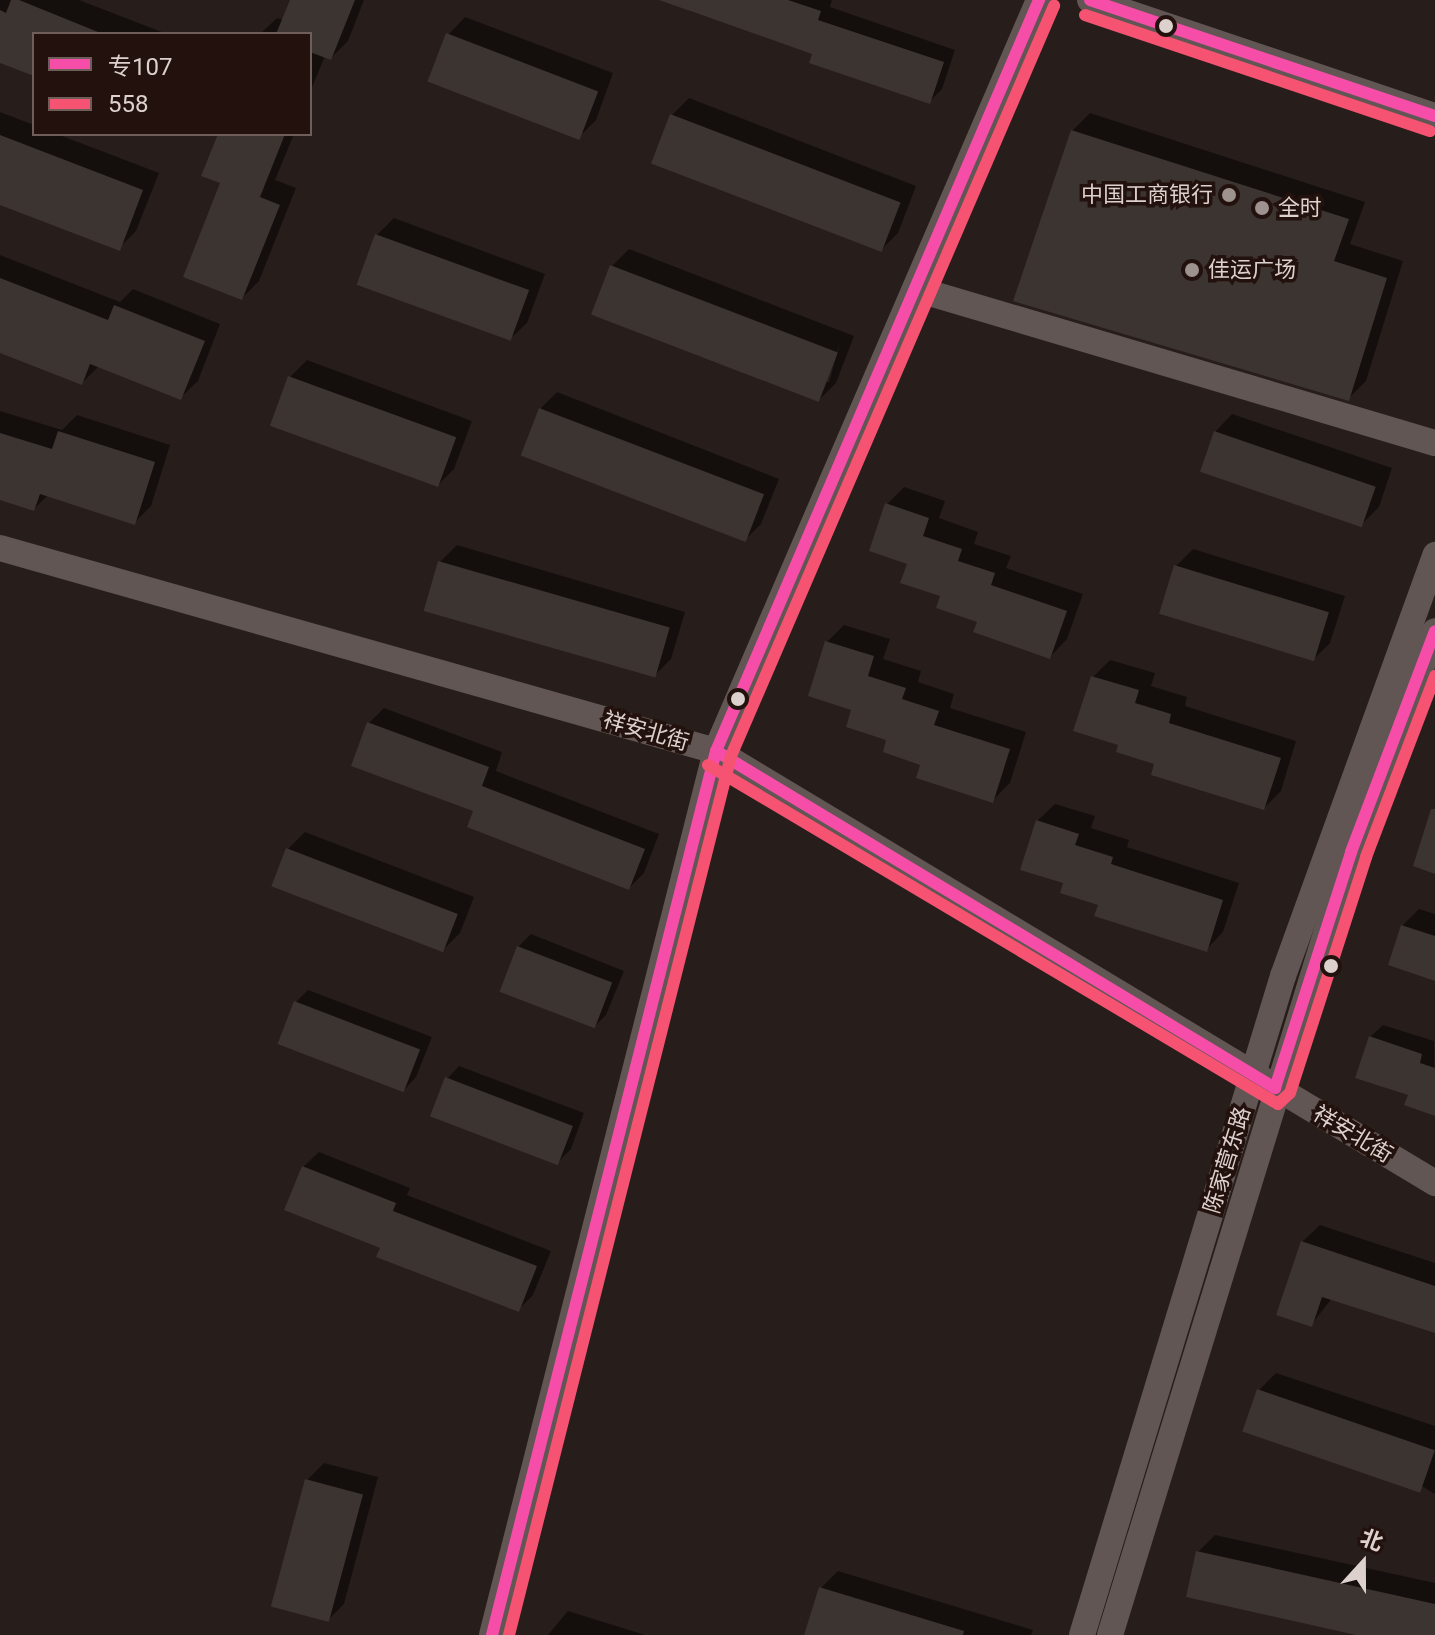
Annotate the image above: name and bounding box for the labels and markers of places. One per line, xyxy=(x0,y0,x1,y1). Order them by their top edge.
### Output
unlabelled marker xyxy=(1158,18,1174,34)
place label: 中国工商银行 xyxy=(1081,182,1213,208)
marker: 中国工商银行 xyxy=(1220,186,1238,204)
place label: 全时 xyxy=(1278,195,1322,221)
marker: 全时 xyxy=(1253,199,1271,217)
place label: 佳运广场 xyxy=(1208,257,1296,283)
marker: 佳运广场 xyxy=(1183,261,1201,279)
unlabelled marker xyxy=(730,691,746,707)
unlabelled marker xyxy=(1323,958,1339,974)

